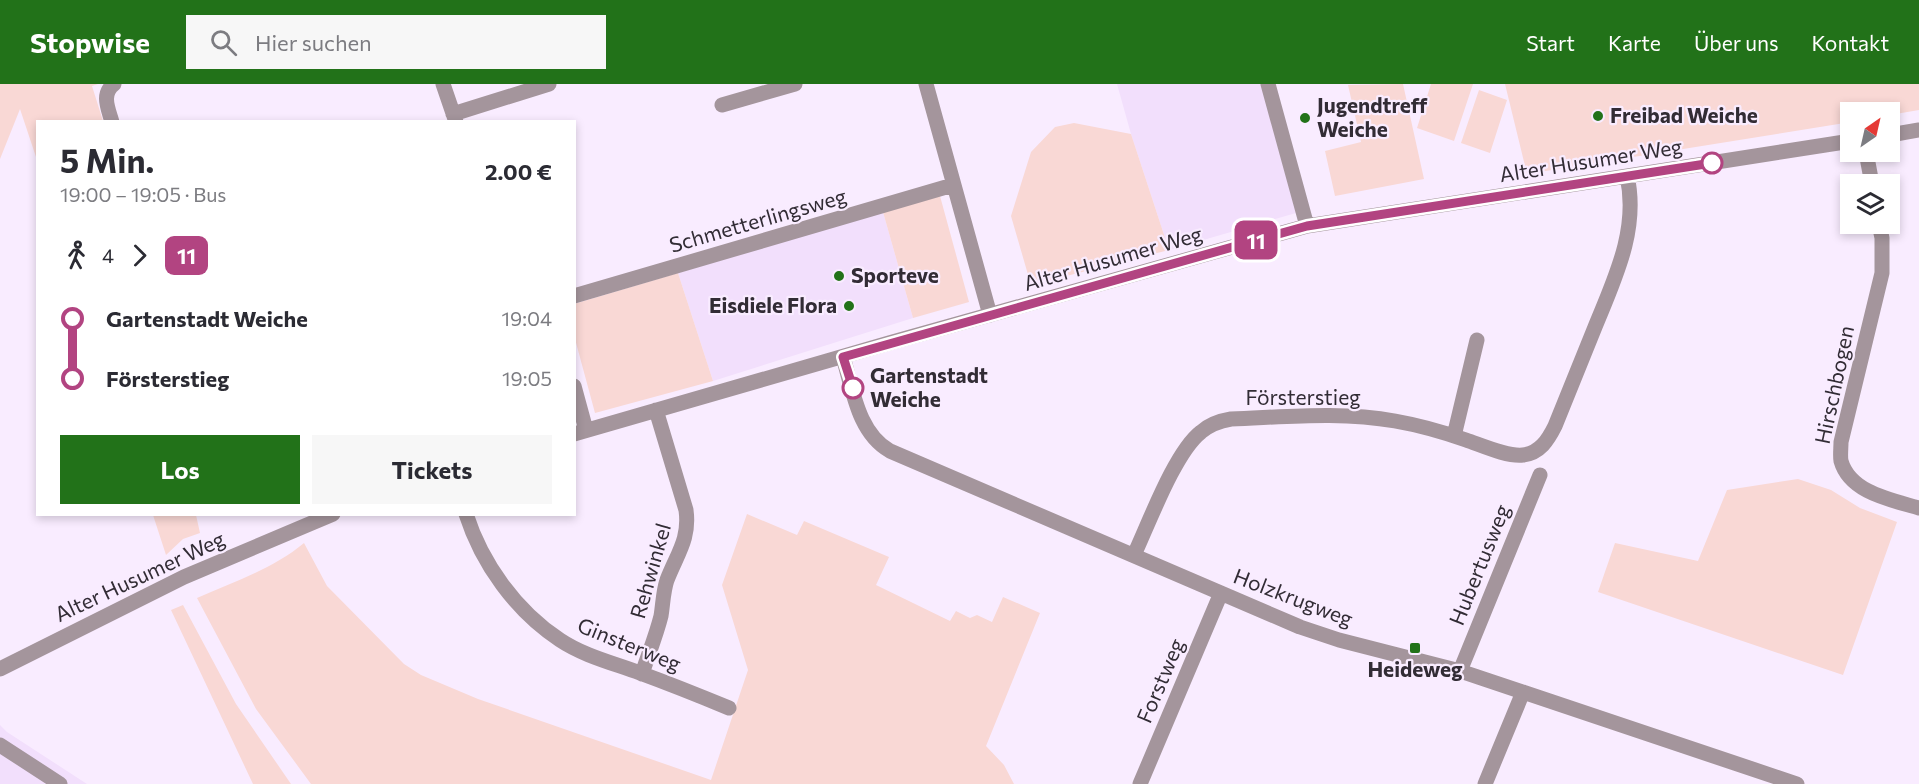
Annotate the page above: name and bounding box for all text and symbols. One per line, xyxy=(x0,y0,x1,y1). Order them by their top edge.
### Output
search box xyxy=(186,15,606,69)
text: Stopwise xyxy=(30,25,150,59)
icon: search xyxy=(207,26,240,59)
text: Hier suchen xyxy=(255,29,372,56)
text: Start xyxy=(1526,30,1575,55)
text: Karte xyxy=(1608,30,1661,55)
text: Über uns xyxy=(1694,30,1778,55)
text: Kontakt xyxy=(1811,30,1889,55)
place label: Jugendtreff Weiche xyxy=(1317,92,1428,141)
place label: Freibad Weiche xyxy=(1610,102,1758,127)
north arrow xyxy=(1840,102,1900,162)
map controls xyxy=(1840,102,1900,234)
marker: Freibad Weiche xyxy=(1591,109,1605,123)
marker: Jugendtreff Weiche xyxy=(1298,111,1312,125)
street label: Alter Husumer Weg xyxy=(1498,133,1684,186)
text: 5 Min. xyxy=(60,139,154,180)
unlabelled marker xyxy=(1701,152,1723,174)
text: 2.00 € xyxy=(485,158,552,185)
button: layers xyxy=(1840,174,1900,234)
text: 19:00 – 19:05 · Bus xyxy=(60,182,226,206)
street label: Schmetterlingsweg xyxy=(666,182,849,257)
street label: Alter Husumer Weg xyxy=(1020,220,1205,295)
line badge: 11 xyxy=(1229,220,1283,260)
text: 11 xyxy=(1246,228,1266,253)
icon: walk xyxy=(60,239,93,272)
icon: forward xyxy=(123,239,156,272)
text: 4 xyxy=(102,243,114,267)
text: 11 xyxy=(177,243,196,268)
place label: Sporteve xyxy=(851,262,939,287)
marker: Sporteve xyxy=(832,269,846,283)
place label: Eisdiele Flora xyxy=(709,292,837,317)
marker: Eisdiele Flora xyxy=(842,299,856,313)
text: Gartenstadt Weiche xyxy=(106,305,308,332)
text: 19:04 xyxy=(502,306,552,330)
street label: Hirschbogen xyxy=(1809,323,1858,446)
place label: Gartenstadt Weiche xyxy=(870,362,988,411)
text: Försterstieg xyxy=(106,365,229,392)
text: 19:05 xyxy=(502,366,552,390)
marker: Gartenstadt Weiche xyxy=(842,377,864,399)
street label: Försterstieg xyxy=(1245,384,1361,409)
button: Los xyxy=(60,435,300,504)
button: Tickets xyxy=(312,435,552,504)
street label: Hubertusweg xyxy=(1443,500,1514,628)
street label: Rehwinkel xyxy=(624,520,675,621)
street label: Alter Husumer Weg xyxy=(50,525,228,626)
street label: Holzkrugweg xyxy=(1230,562,1357,631)
street label: Ginsterweg xyxy=(574,612,685,676)
street label: Forstweg xyxy=(1131,634,1189,726)
marker: Heideweg xyxy=(1408,641,1422,655)
place label: Heideweg xyxy=(1367,656,1463,681)

